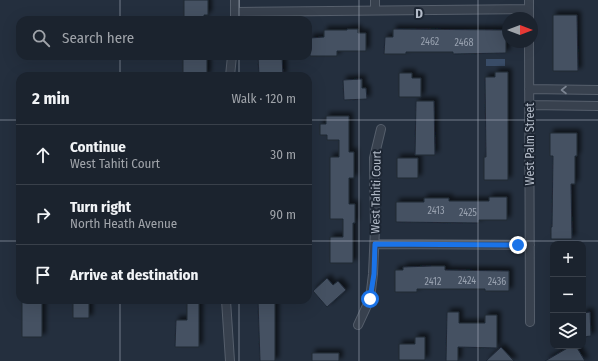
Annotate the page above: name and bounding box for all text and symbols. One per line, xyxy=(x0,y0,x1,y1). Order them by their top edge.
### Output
text: D xyxy=(415,6,423,21)
north arrow xyxy=(502,12,538,48)
search box xyxy=(16,16,312,60)
icon: search xyxy=(30,27,52,49)
text: Search here xyxy=(62,29,134,47)
house number: 2462 xyxy=(421,36,440,48)
house number: 2468 xyxy=(454,37,474,49)
one-way arrow xyxy=(561,86,567,94)
text: 2 min xyxy=(32,88,70,109)
text: Walk · 120 m xyxy=(231,91,296,106)
street label: West Palm Street xyxy=(523,103,537,185)
text: Continue xyxy=(70,138,126,156)
icon: ahead xyxy=(32,144,54,166)
text: 30 m xyxy=(270,147,296,162)
street label: West Tahiti Court xyxy=(368,150,384,234)
text: West Tahiti Court xyxy=(70,156,160,171)
text: Turn right xyxy=(70,198,131,216)
icon: right xyxy=(32,204,54,226)
house number: 2413 xyxy=(428,205,445,217)
text: 90 m xyxy=(270,207,296,222)
house number: 2425 xyxy=(459,207,477,219)
text: North Heath Avenue xyxy=(70,216,177,231)
route end xyxy=(509,236,527,254)
map controls xyxy=(550,241,586,349)
button: + xyxy=(550,241,586,277)
icon: arrive xyxy=(32,264,54,286)
text: Arrive at destination xyxy=(70,266,198,284)
house number: 2424 xyxy=(458,275,476,287)
house number: 2412 xyxy=(425,276,442,288)
house number: 2436 xyxy=(488,276,506,288)
button: − xyxy=(550,277,586,313)
route start xyxy=(361,290,379,308)
button: layers xyxy=(550,313,586,349)

